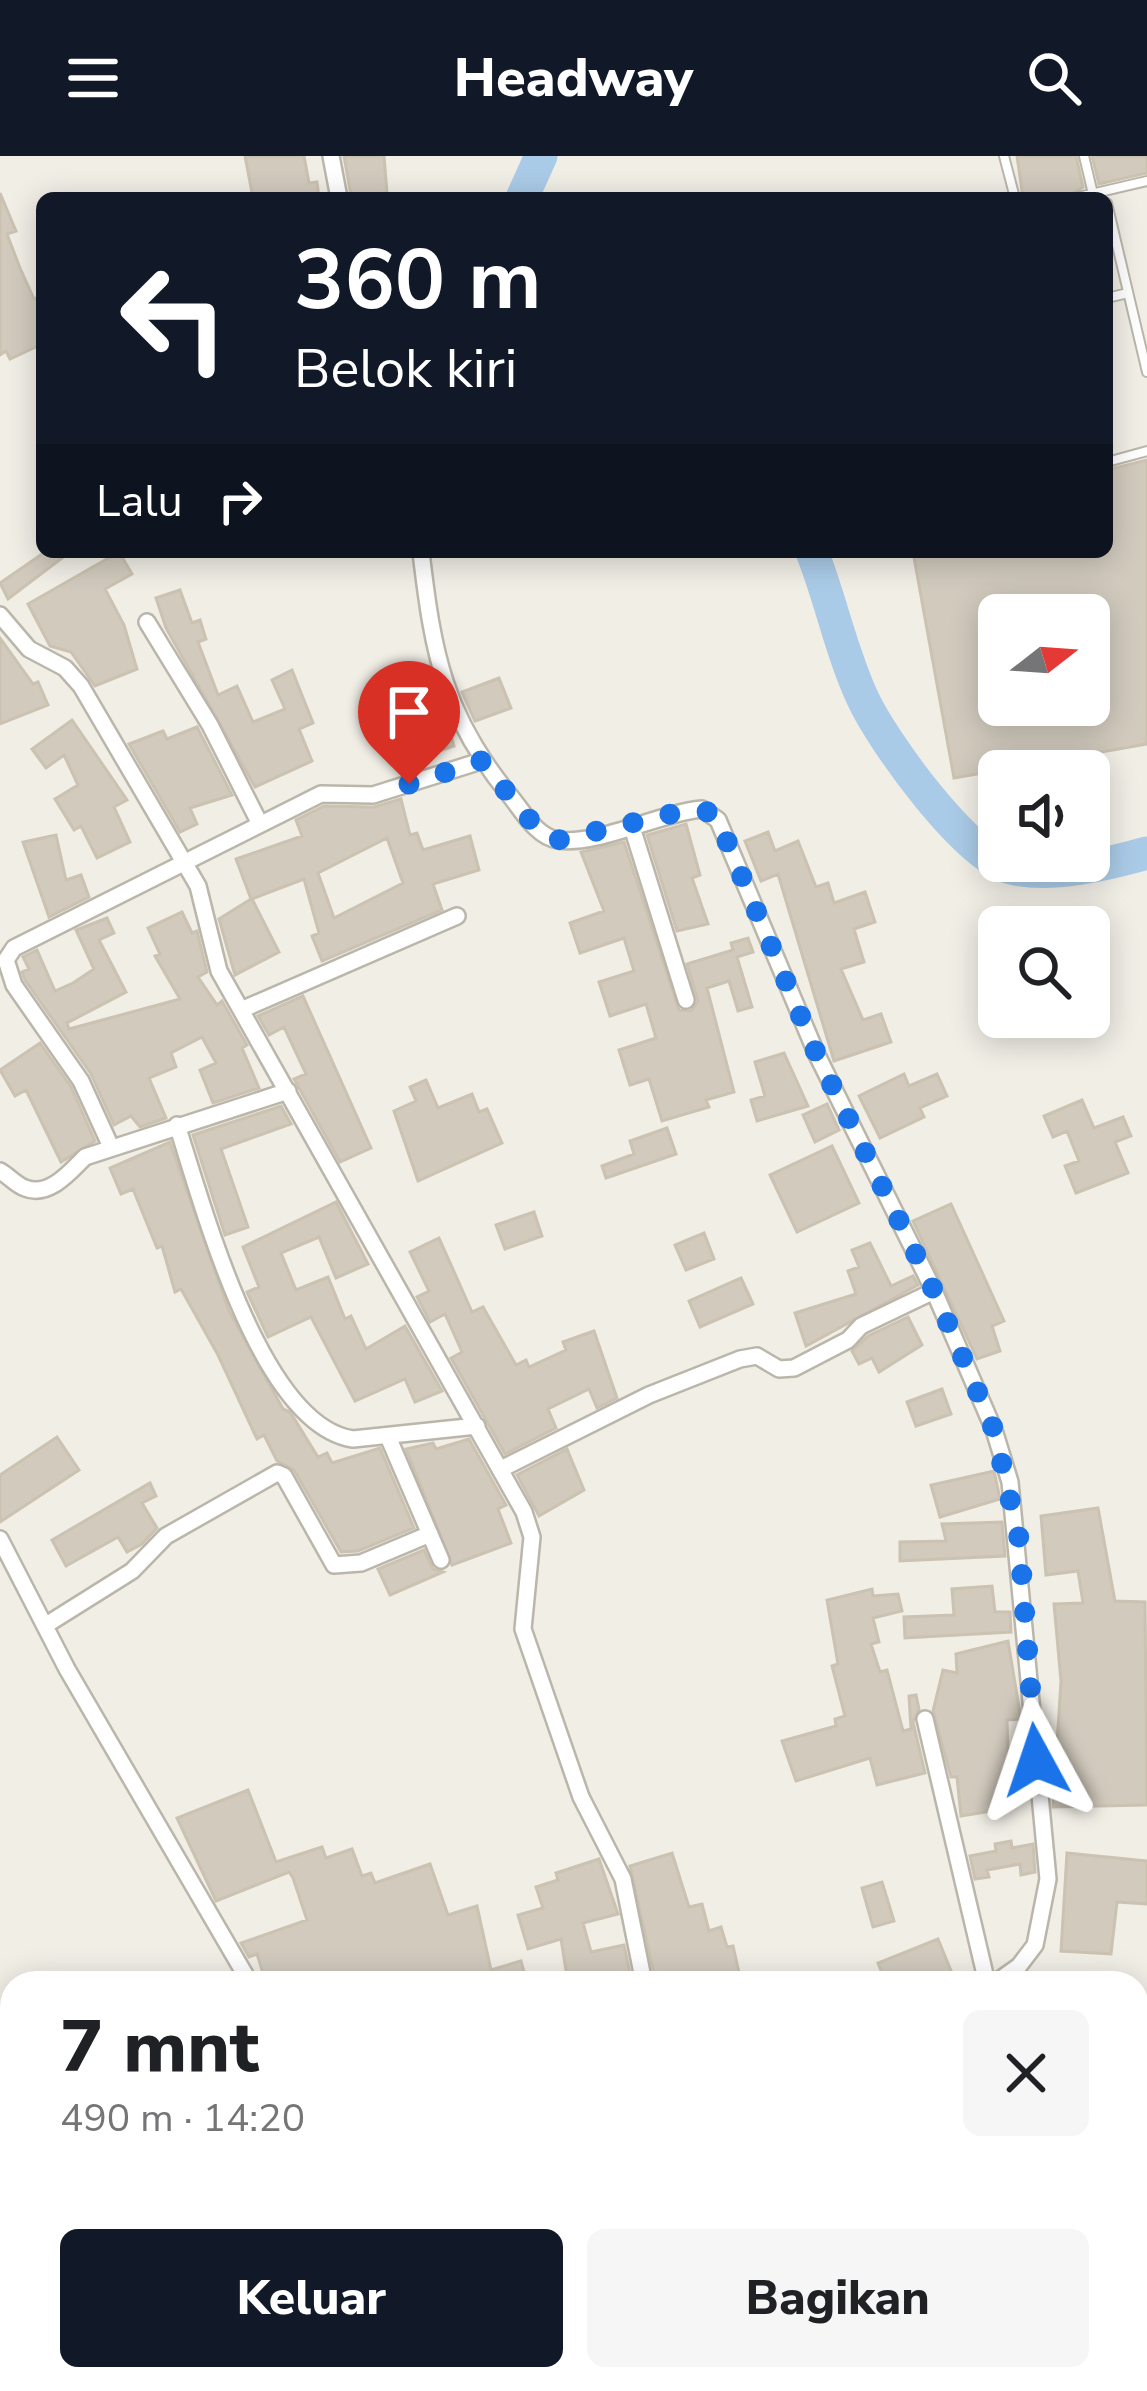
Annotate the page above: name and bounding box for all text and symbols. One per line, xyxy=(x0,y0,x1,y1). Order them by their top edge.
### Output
text: Headway xyxy=(454,41,693,115)
icon: menu xyxy=(60,45,126,111)
icon: search xyxy=(1021,45,1087,111)
text: 360 m xyxy=(294,223,542,338)
icon: left xyxy=(96,240,252,396)
text: Belok kiri xyxy=(294,332,517,406)
icon: right xyxy=(207,468,273,534)
text: Lalu xyxy=(96,471,183,532)
north arrow xyxy=(978,594,1110,726)
map controls xyxy=(978,594,1110,1038)
pin xyxy=(358,661,460,784)
icon: arrive xyxy=(376,679,442,745)
button: sound xyxy=(978,750,1110,882)
button: search xyxy=(978,906,1110,1038)
position arrow xyxy=(973,1697,1099,1823)
text: 7 mnt xyxy=(60,1998,259,2096)
button: close xyxy=(963,2010,1089,2136)
text: 490 m · 14:20 xyxy=(60,2092,305,2145)
button: Keluar xyxy=(60,2229,563,2367)
button: Bagikan xyxy=(587,2229,1089,2367)

